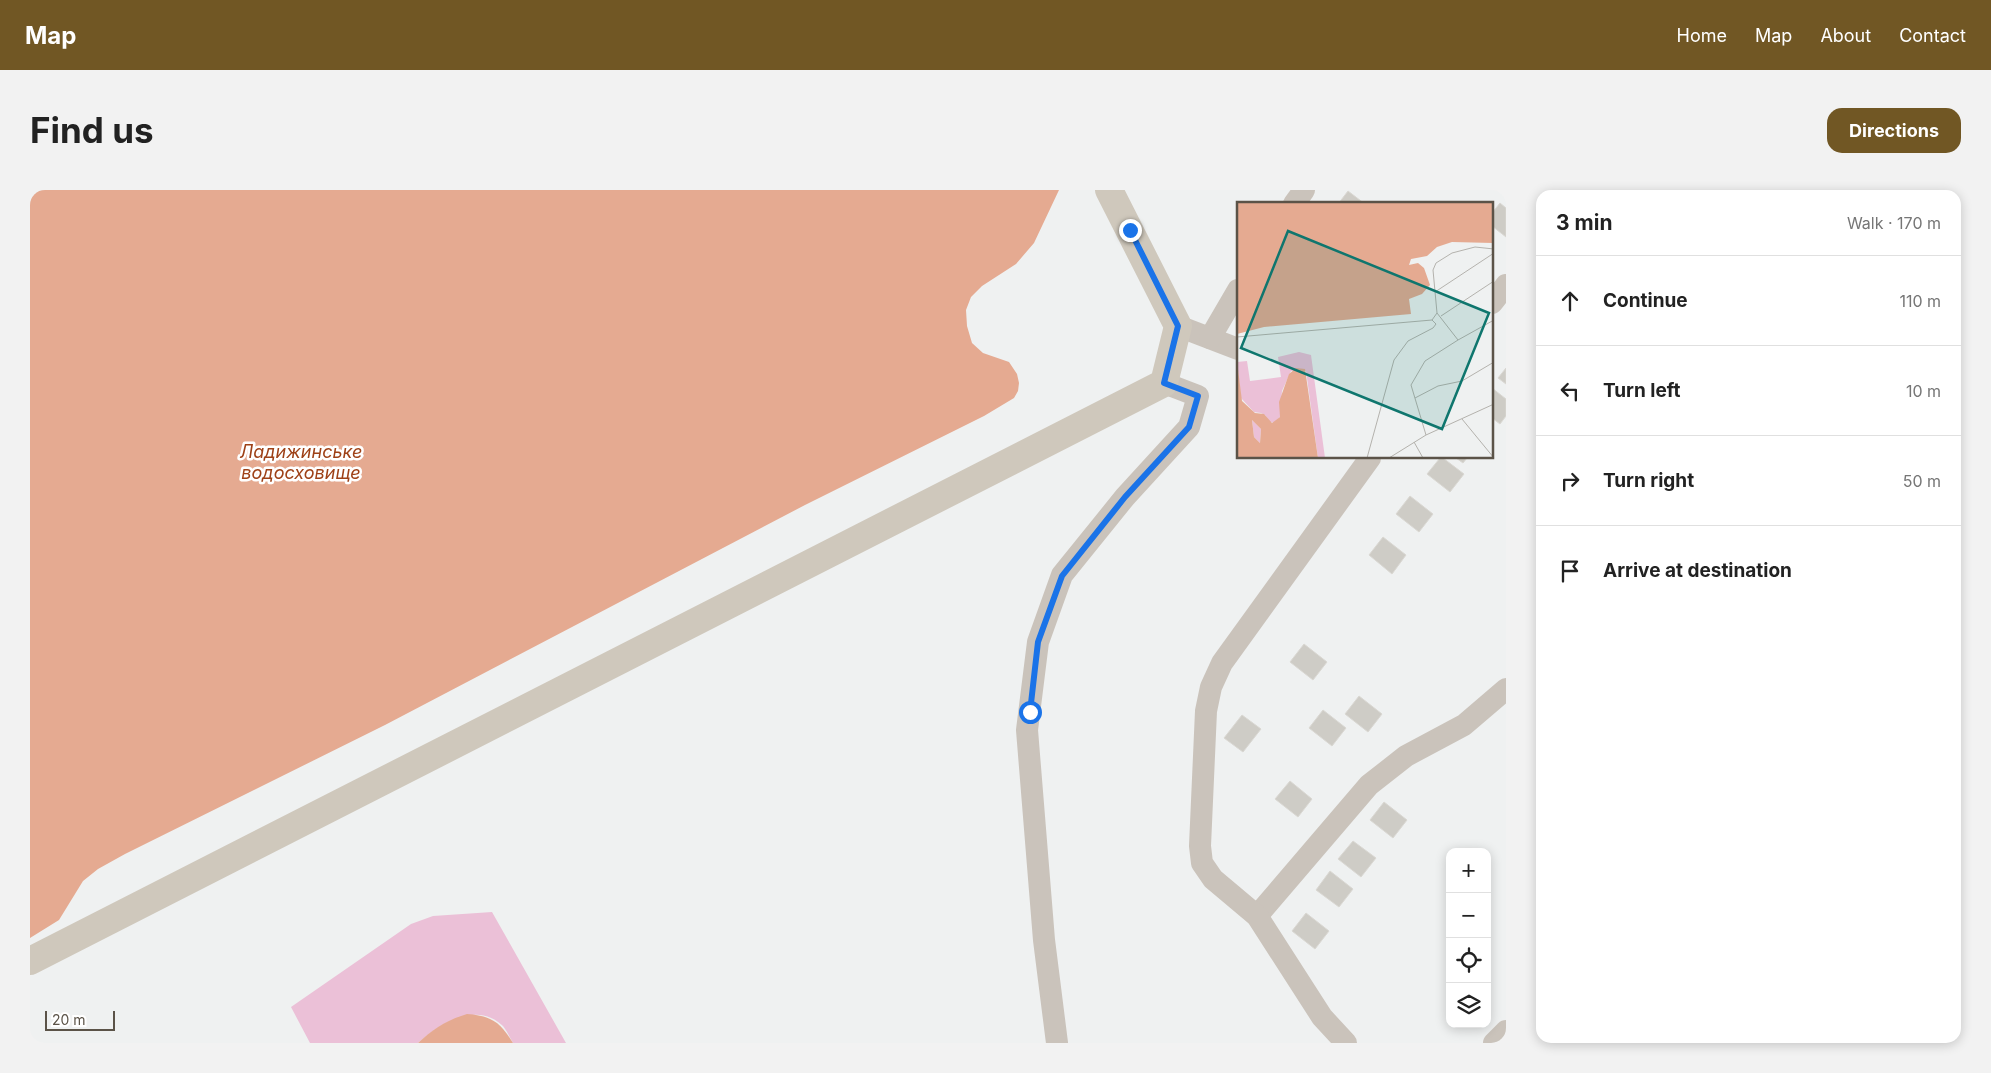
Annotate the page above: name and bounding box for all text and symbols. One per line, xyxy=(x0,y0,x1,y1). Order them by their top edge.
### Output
text: Map xyxy=(25,21,76,50)
text: Home xyxy=(1677,25,1727,46)
text: Map xyxy=(1755,25,1792,46)
text: About xyxy=(1820,25,1871,46)
text: Contact xyxy=(1899,25,1966,46)
button: Directions xyxy=(1827,108,1961,153)
text: Find us xyxy=(30,109,154,151)
inset map xyxy=(1237,202,1494,459)
text: 3 min xyxy=(1556,210,1612,235)
text: Walk · 170 m xyxy=(1847,213,1941,233)
route end xyxy=(1119,219,1142,242)
icon: ahead xyxy=(1556,287,1584,315)
text: Continue xyxy=(1603,289,1688,312)
text: 110 m xyxy=(1899,291,1941,311)
icon: left xyxy=(1556,377,1584,405)
text: Turn left xyxy=(1603,379,1681,402)
text: 10 m xyxy=(1906,381,1941,401)
water label: Ладижинське водосховище xyxy=(240,441,362,483)
icon: right xyxy=(1556,467,1584,495)
text: Turn right xyxy=(1603,469,1694,492)
text: 50 m xyxy=(1903,471,1941,491)
icon: arrive xyxy=(1556,557,1584,585)
text: Arrive at destination xyxy=(1603,559,1792,582)
route start xyxy=(1019,701,1042,724)
map controls xyxy=(1446,848,1491,1028)
button: + xyxy=(1446,848,1491,893)
button: − xyxy=(1446,893,1491,938)
button: locate xyxy=(1446,938,1491,983)
button: layers xyxy=(1446,983,1491,1028)
scale bar xyxy=(45,1008,115,1031)
text: 20 m xyxy=(52,1011,86,1028)

